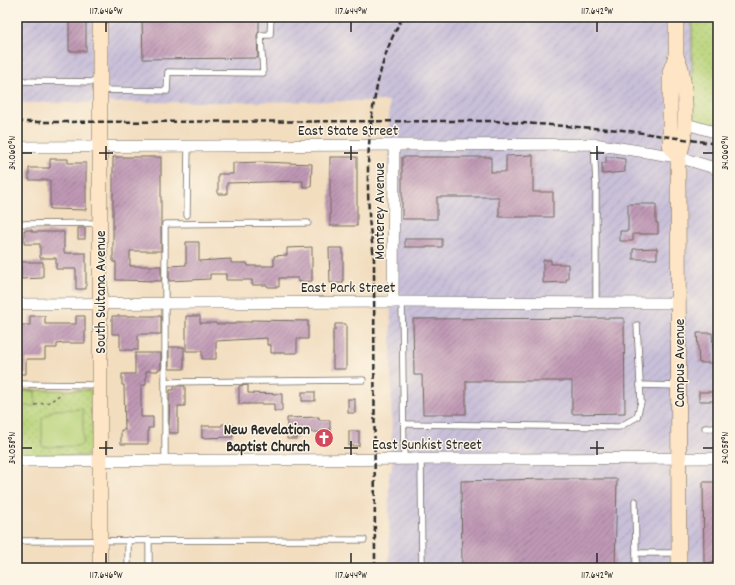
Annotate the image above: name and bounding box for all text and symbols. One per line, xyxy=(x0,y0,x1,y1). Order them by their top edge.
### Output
text: 117.646°W xyxy=(90,5,123,19)
text: 117.644°W xyxy=(335,5,367,19)
text: 117.642°W xyxy=(581,5,613,19)
street label: East State Street xyxy=(298,121,399,143)
text: 34.060°N xyxy=(6,136,20,170)
text: 34.060°N xyxy=(719,136,733,170)
street label: Monterey Avenue xyxy=(370,162,392,260)
street label: South Sultana Avenue xyxy=(91,230,113,354)
street label: East Park Street xyxy=(301,278,396,300)
street label: Campus Avenue xyxy=(670,318,692,407)
place label: New Revelation Baptist Church xyxy=(224,420,310,459)
church icon: New Revelation Baptist Church xyxy=(313,427,335,449)
text: 34.058°N xyxy=(6,432,20,464)
text: 34.058°N xyxy=(719,432,733,464)
street label: East Sunkist Street xyxy=(372,435,482,457)
text: 117.646°W xyxy=(90,569,123,583)
text: 117.644°W xyxy=(335,569,367,583)
text: 117.642°W xyxy=(581,569,613,583)

